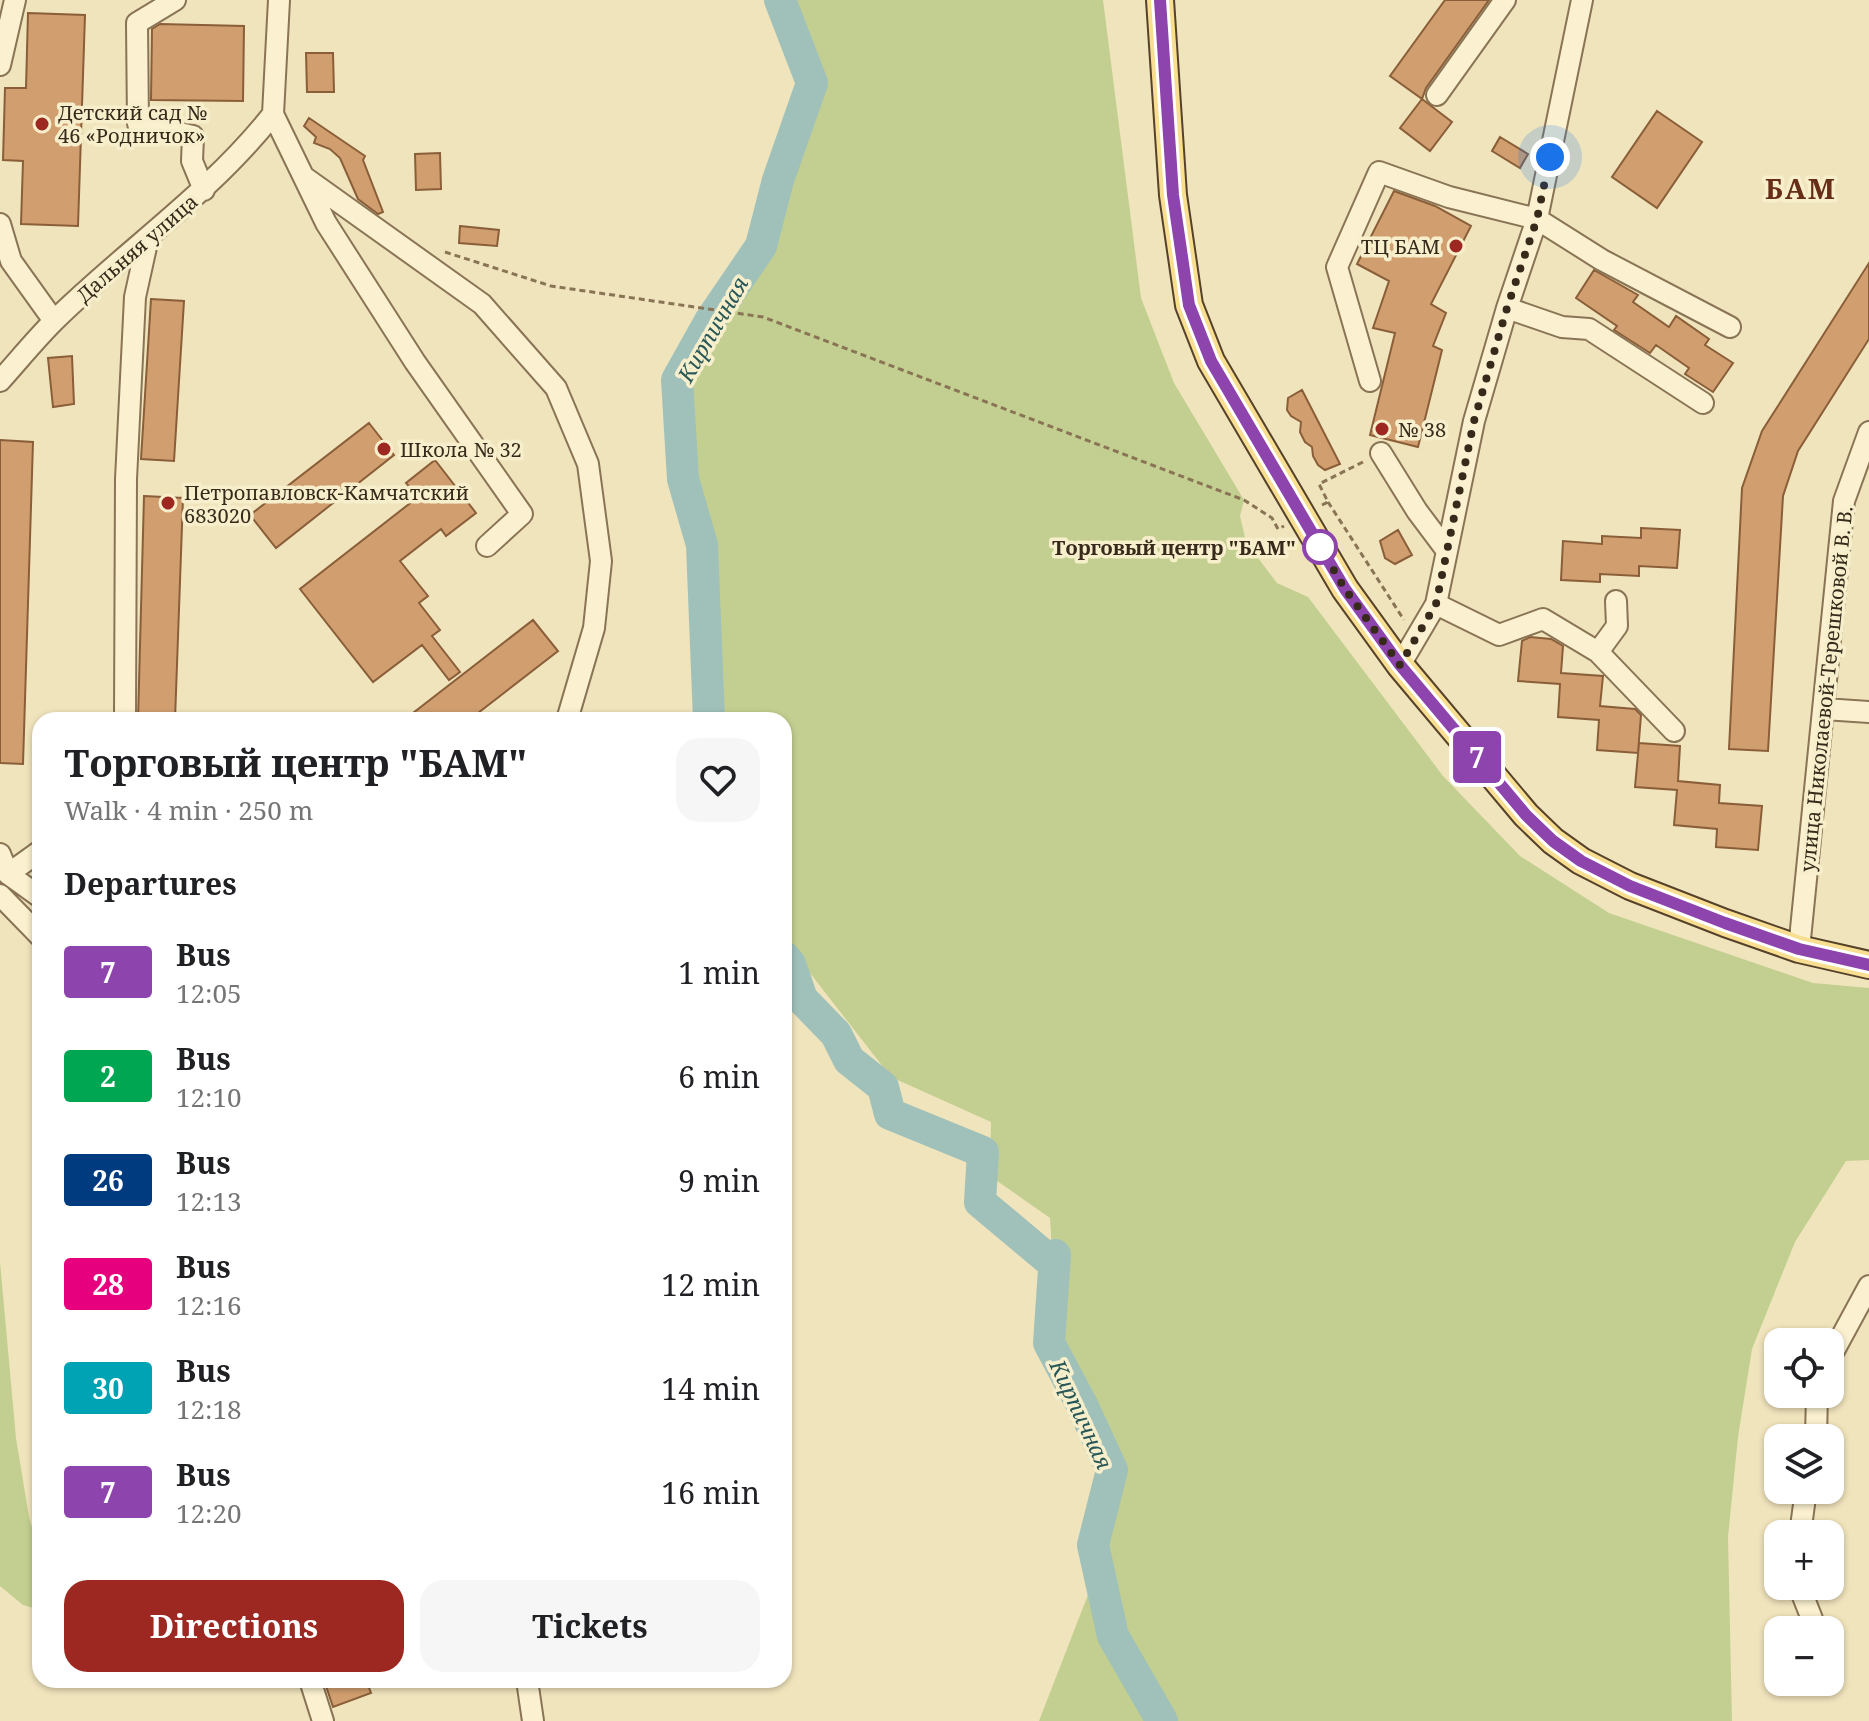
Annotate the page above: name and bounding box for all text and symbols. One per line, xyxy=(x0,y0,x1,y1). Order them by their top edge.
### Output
place label: Детский сад № 46 «Родничок» xyxy=(58,99,207,149)
marker: Детский сад № 46 «Родничок» xyxy=(33,115,51,133)
your location xyxy=(1530,137,1570,177)
district label: БАМ xyxy=(1765,169,1837,207)
street label: Дальняя улица xyxy=(71,188,203,308)
place label: ТЦ БАМ xyxy=(1361,233,1440,260)
marker: ТЦ БАМ xyxy=(1447,237,1465,255)
water label: Кирпичная xyxy=(669,270,755,388)
place label: № 38 xyxy=(1398,416,1446,443)
marker: № 38 xyxy=(1373,420,1391,438)
place label: Школа № 32 xyxy=(400,436,522,463)
marker: Школа № 32 xyxy=(375,440,393,458)
place label: Петропавловск-Камчатский 683020 xyxy=(184,479,469,529)
marker: Петропавловск-Камчатский 683020 xyxy=(159,494,177,512)
street label: улица Николаевой-Терешковой В. В. xyxy=(1793,505,1859,873)
marker: Торговый центр "БАМ" xyxy=(1303,530,1337,564)
place label: Торговый центр "БАМ" xyxy=(1052,534,1296,561)
line badge: 7 xyxy=(1451,731,1503,783)
text: Торговый центр "БАМ" xyxy=(64,736,527,788)
button: heart xyxy=(676,738,760,822)
text: 7 xyxy=(1469,738,1485,776)
text: Walk · 4 min · 250 m xyxy=(64,792,313,828)
text: Departures xyxy=(64,863,237,904)
text: Bus xyxy=(176,934,231,975)
text: 1 min xyxy=(678,952,760,993)
text: 7 xyxy=(100,953,116,991)
text: 12:05 xyxy=(176,975,242,1011)
text: Bus xyxy=(176,1038,231,1079)
text: 6 min xyxy=(678,1056,760,1097)
text: 2 xyxy=(100,1057,116,1095)
text: 12:10 xyxy=(176,1079,242,1115)
text: Bus xyxy=(176,1142,231,1183)
text: 9 min xyxy=(678,1160,760,1201)
text: 26 xyxy=(92,1161,124,1199)
text: 12:13 xyxy=(176,1183,242,1219)
text: Bus xyxy=(176,1246,231,1287)
text: 12 min xyxy=(661,1264,760,1305)
text: 28 xyxy=(92,1265,124,1303)
text: 12:16 xyxy=(176,1287,242,1323)
map controls xyxy=(1764,1328,1844,1696)
button: locate xyxy=(1764,1328,1844,1408)
text: Bus xyxy=(176,1350,231,1391)
water label: Кирпичная xyxy=(1043,1354,1121,1474)
text: 14 min xyxy=(661,1368,760,1409)
text: 30 xyxy=(92,1369,124,1407)
text: 12:18 xyxy=(176,1391,242,1427)
button: layers xyxy=(1764,1424,1844,1504)
text: Bus xyxy=(176,1454,231,1495)
text: 16 min xyxy=(661,1472,760,1513)
text: 7 xyxy=(100,1473,116,1511)
text: 12:20 xyxy=(176,1495,242,1531)
button: + xyxy=(1764,1520,1844,1600)
button: Directions xyxy=(64,1580,404,1672)
button: Tickets xyxy=(420,1580,760,1672)
button: − xyxy=(1764,1616,1844,1696)

